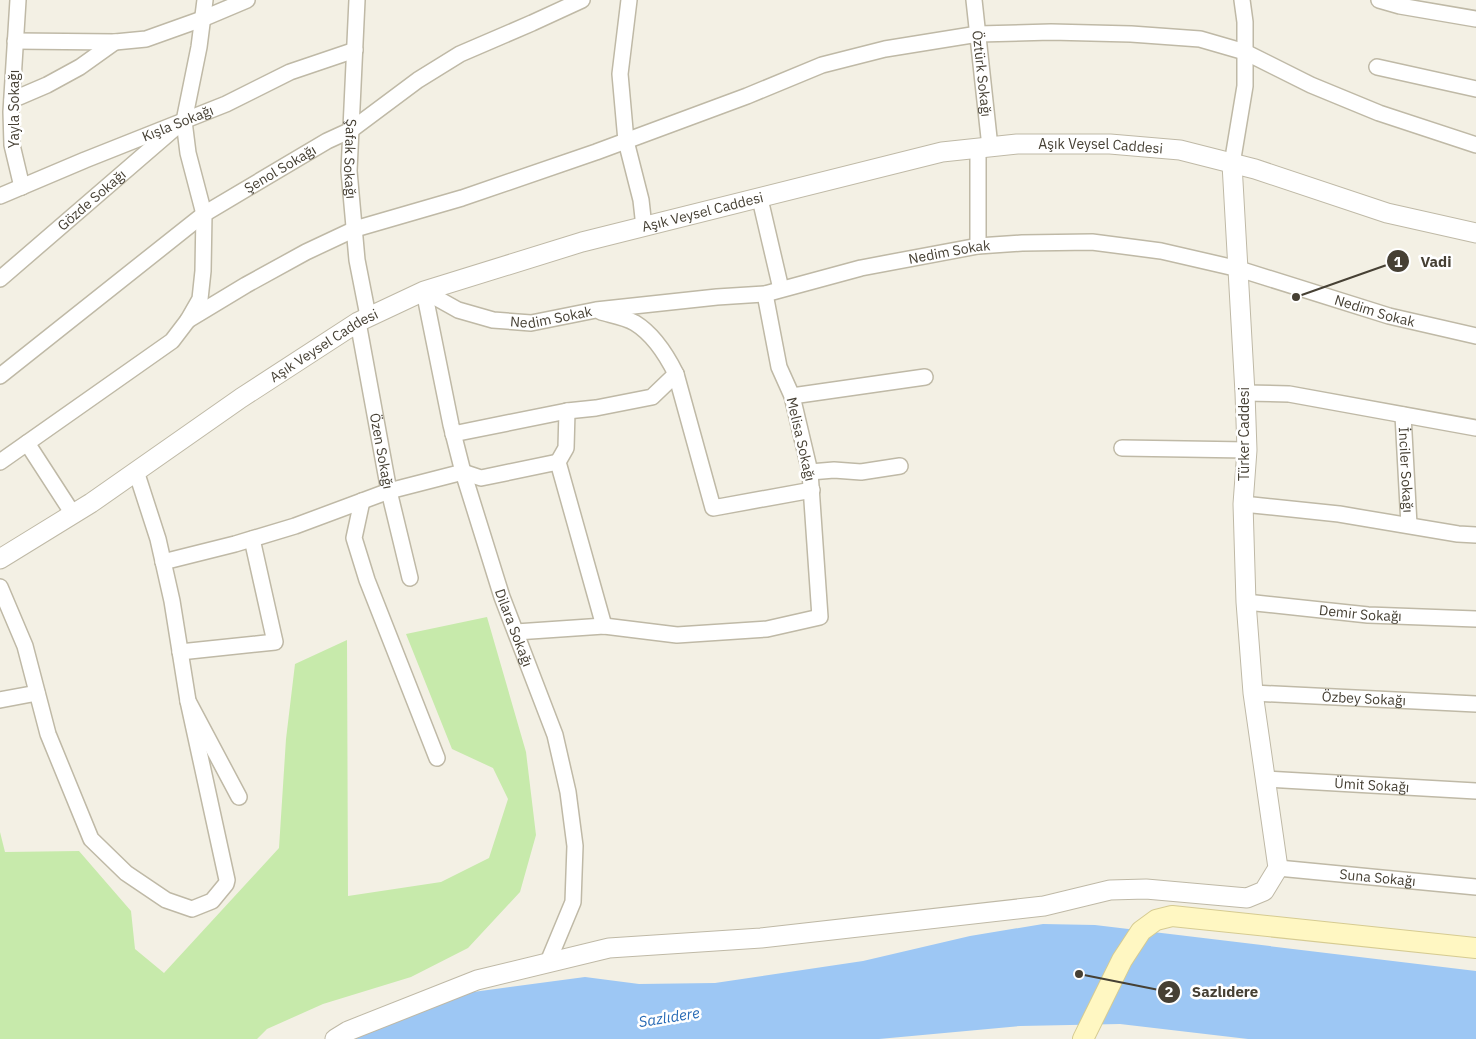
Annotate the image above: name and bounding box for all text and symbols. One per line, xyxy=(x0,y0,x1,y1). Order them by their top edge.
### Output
street label: Öztürk Sokağı xyxy=(968,29,996,118)
street label: Yayla Sokağı xyxy=(5,70,23,148)
street label: Kışla Sokağı xyxy=(139,101,216,145)
street label: Şafak Sokağı xyxy=(340,118,360,200)
street label: Aşık Veysel Caddesi xyxy=(1038,135,1164,158)
street label: Şenol Sokağı xyxy=(241,141,319,197)
street label: Gözde Sokağı xyxy=(54,165,130,234)
street label: Aşık Veysel Caddesi xyxy=(640,188,765,236)
street label: Nedim Sokak xyxy=(907,236,992,268)
callout: Vadi xyxy=(1385,246,1462,276)
text: 1 xyxy=(1393,252,1403,271)
text: Vadi xyxy=(1420,252,1452,271)
street label: Nedim Sokak xyxy=(1332,291,1417,331)
street label: Nedim Sokak xyxy=(509,302,594,332)
street label: Aşık Veysel Caddesi xyxy=(266,305,381,386)
street label: Türker Caddesi xyxy=(1235,387,1253,481)
street label: Melisa Sokağı xyxy=(783,395,819,483)
street label: Özen Sokağı xyxy=(366,411,397,490)
street label: İnciler Sokağı xyxy=(1395,427,1417,513)
street label: Dilara Sokağı xyxy=(491,587,537,669)
street label: Demir Sokağı xyxy=(1318,601,1402,625)
street label: Özbey Sokağı xyxy=(1321,687,1406,710)
street label: Ümit Sokağı xyxy=(1334,774,1410,796)
street label: Suna Sokağı xyxy=(1339,865,1417,890)
callout: Sazlıdere xyxy=(1157,977,1268,1007)
text: 2 xyxy=(1164,982,1174,1001)
text: Sazlıdere xyxy=(1192,982,1258,1001)
water label: Sazlıdere xyxy=(637,1003,701,1031)

